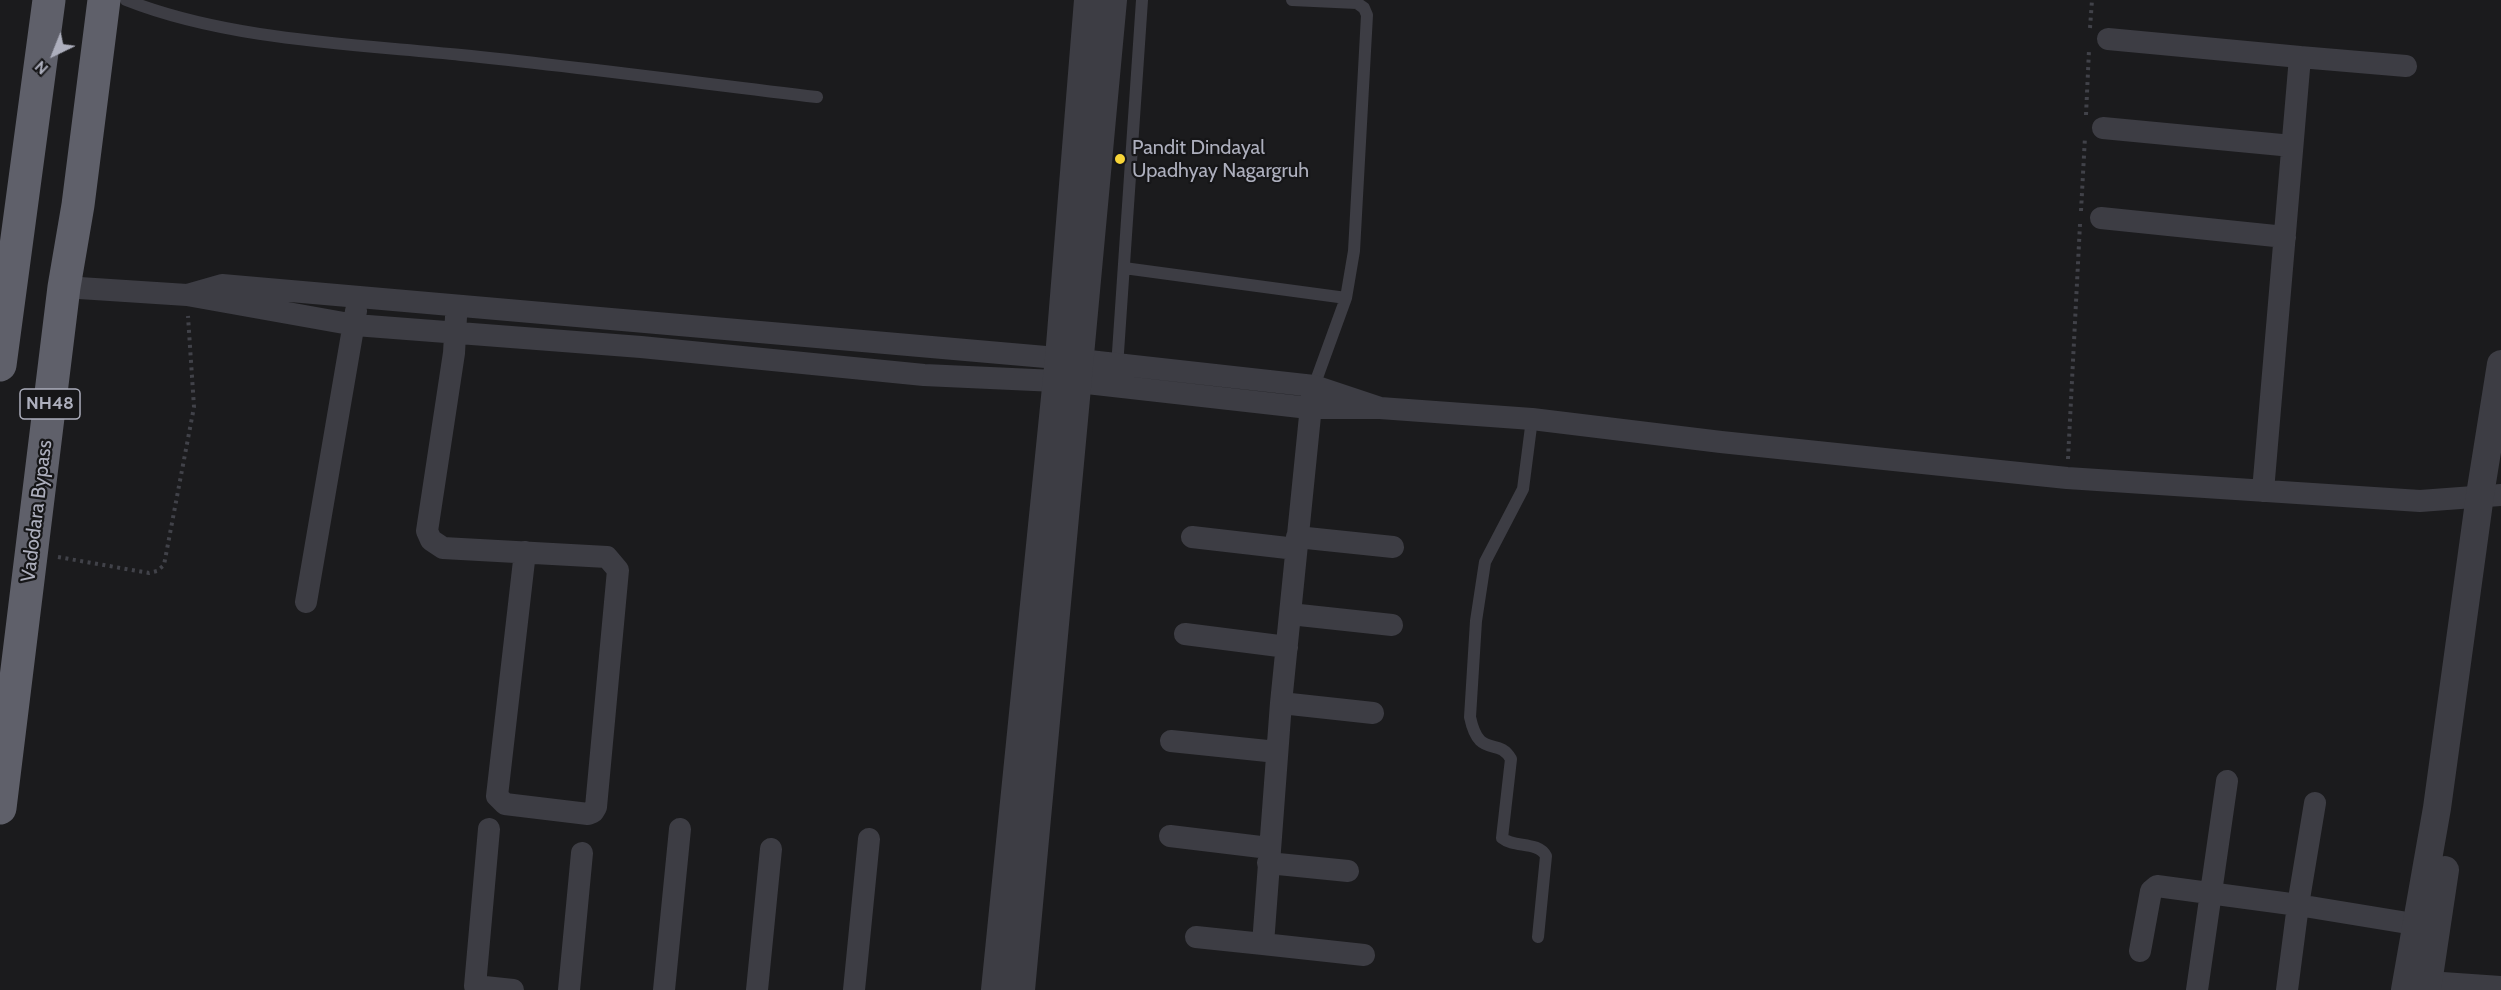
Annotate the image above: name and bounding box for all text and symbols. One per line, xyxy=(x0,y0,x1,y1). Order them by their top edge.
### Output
north arrow xyxy=(24,24,84,84)
text: N xyxy=(31,57,52,78)
place label: Pandit Dindayal Upadhyay Nagargruh xyxy=(1132,136,1309,183)
marker: Pandit Dindayal Upadhyay Nagargruh xyxy=(1113,152,1127,166)
road number: NH48 xyxy=(20,389,80,419)
street label: Vadodara Bypass xyxy=(16,439,58,583)

